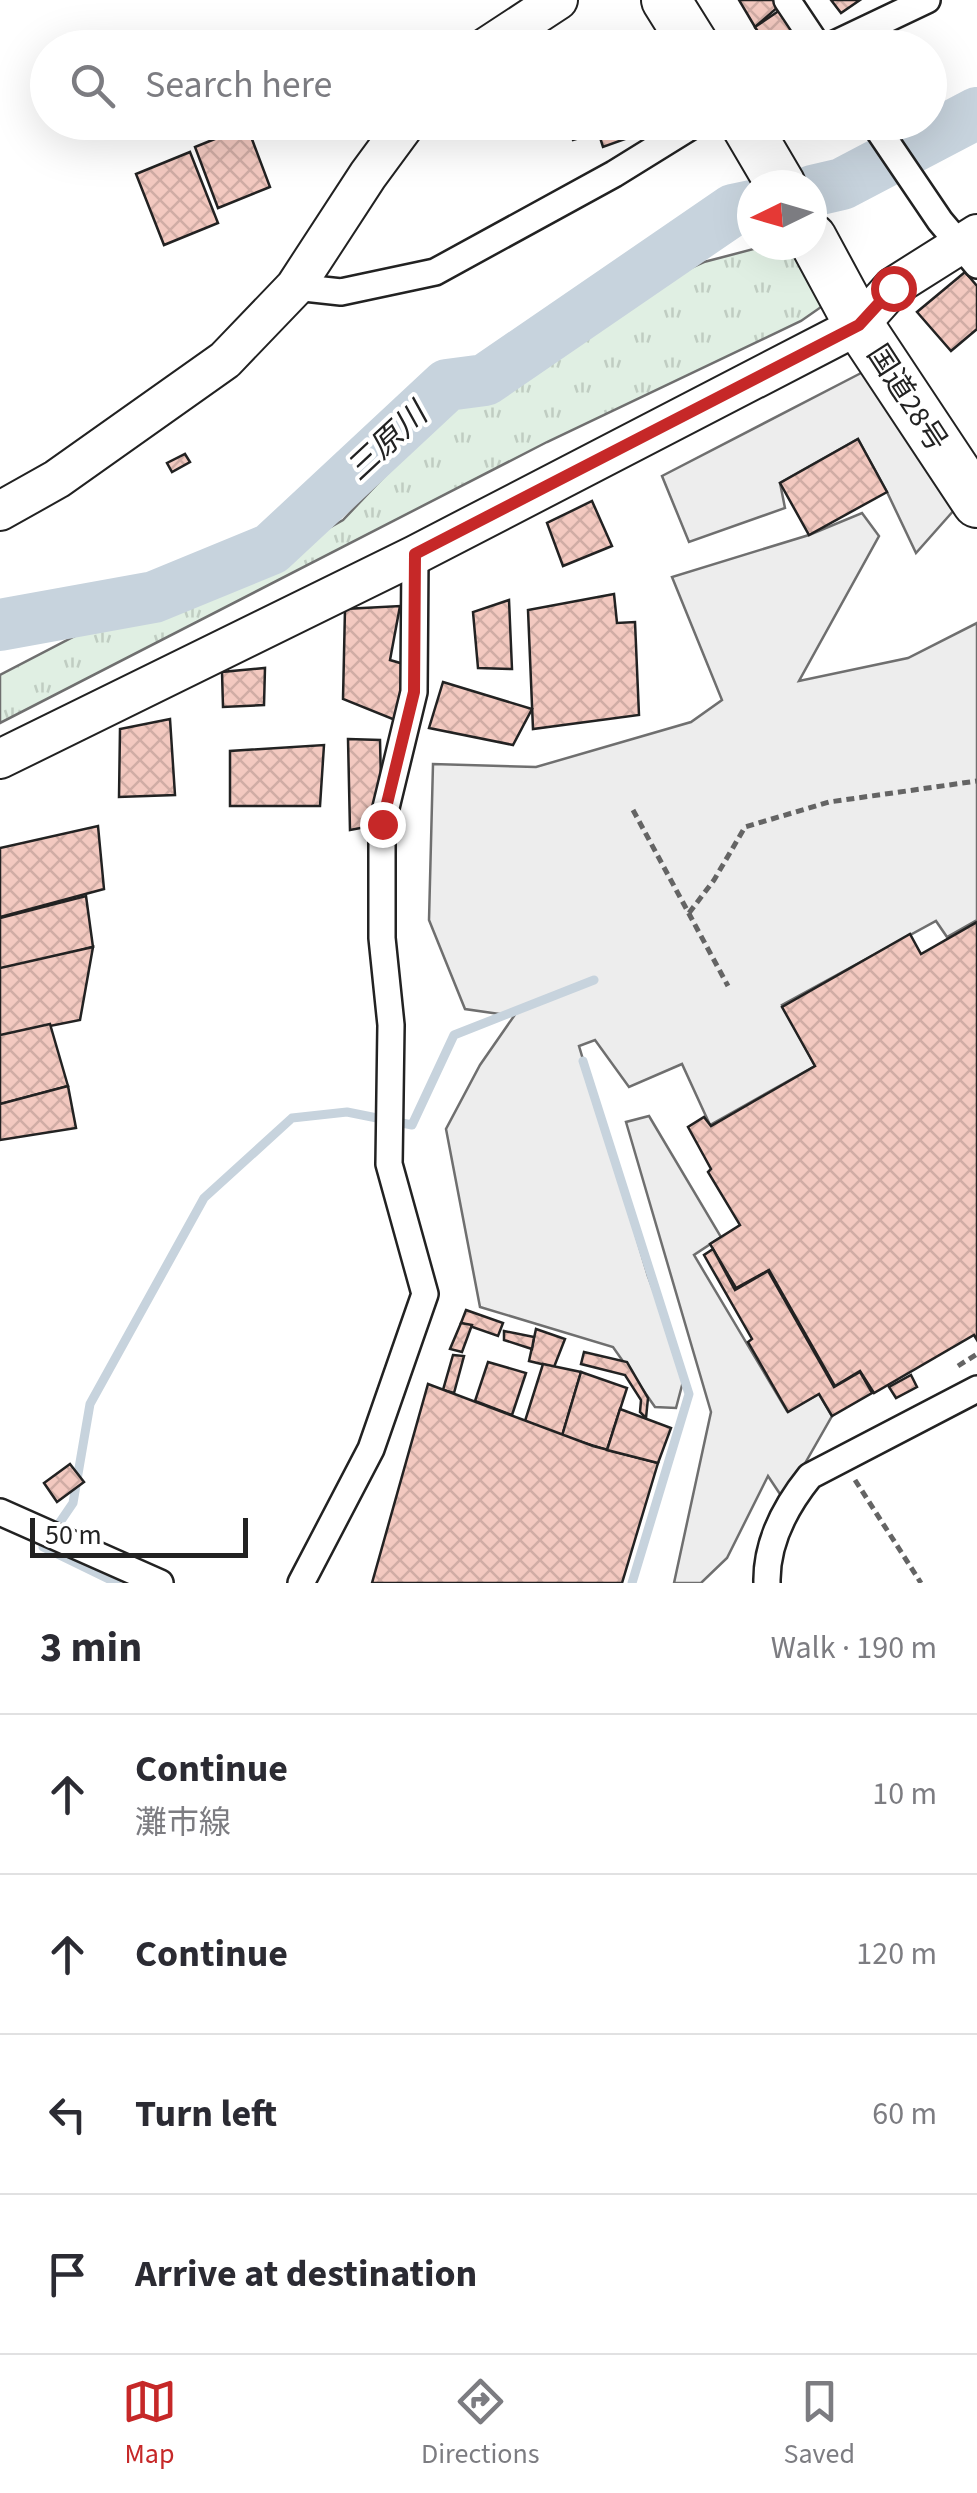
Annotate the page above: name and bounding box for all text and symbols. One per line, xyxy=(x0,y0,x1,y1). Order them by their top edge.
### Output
search box xyxy=(30,30,947,140)
icon: search xyxy=(65,58,120,113)
text: Search here xyxy=(145,58,332,112)
north arrow xyxy=(737,170,827,260)
route start xyxy=(871,266,917,312)
street label: 国道28号 xyxy=(856,336,958,460)
water label: 三原川 xyxy=(336,390,440,492)
route end xyxy=(360,802,406,848)
scale bar xyxy=(30,1513,248,1558)
text: 50 m xyxy=(45,1515,102,1555)
text: 3 min xyxy=(40,1618,142,1678)
text: Walk · 190 m xyxy=(771,1625,937,1671)
text: Continue xyxy=(135,1742,288,1796)
icon: ahead xyxy=(40,1767,95,1822)
text: 10 m xyxy=(872,1771,937,1817)
text: 灘市線 xyxy=(135,1800,231,1846)
icon: ahead xyxy=(40,1927,95,1982)
text: Continue xyxy=(135,1927,288,1981)
text: 120 m xyxy=(856,1931,937,1977)
icon: left xyxy=(40,2087,95,2142)
text: Turn left xyxy=(135,2087,277,2141)
text: 60 m xyxy=(872,2091,937,2137)
icon: arrive xyxy=(40,2247,95,2302)
text: Arrive at destination xyxy=(135,2247,477,2301)
tab: Map xyxy=(122,2374,177,2474)
tab: Directions xyxy=(421,2374,540,2474)
tab: Saved xyxy=(784,2374,855,2474)

